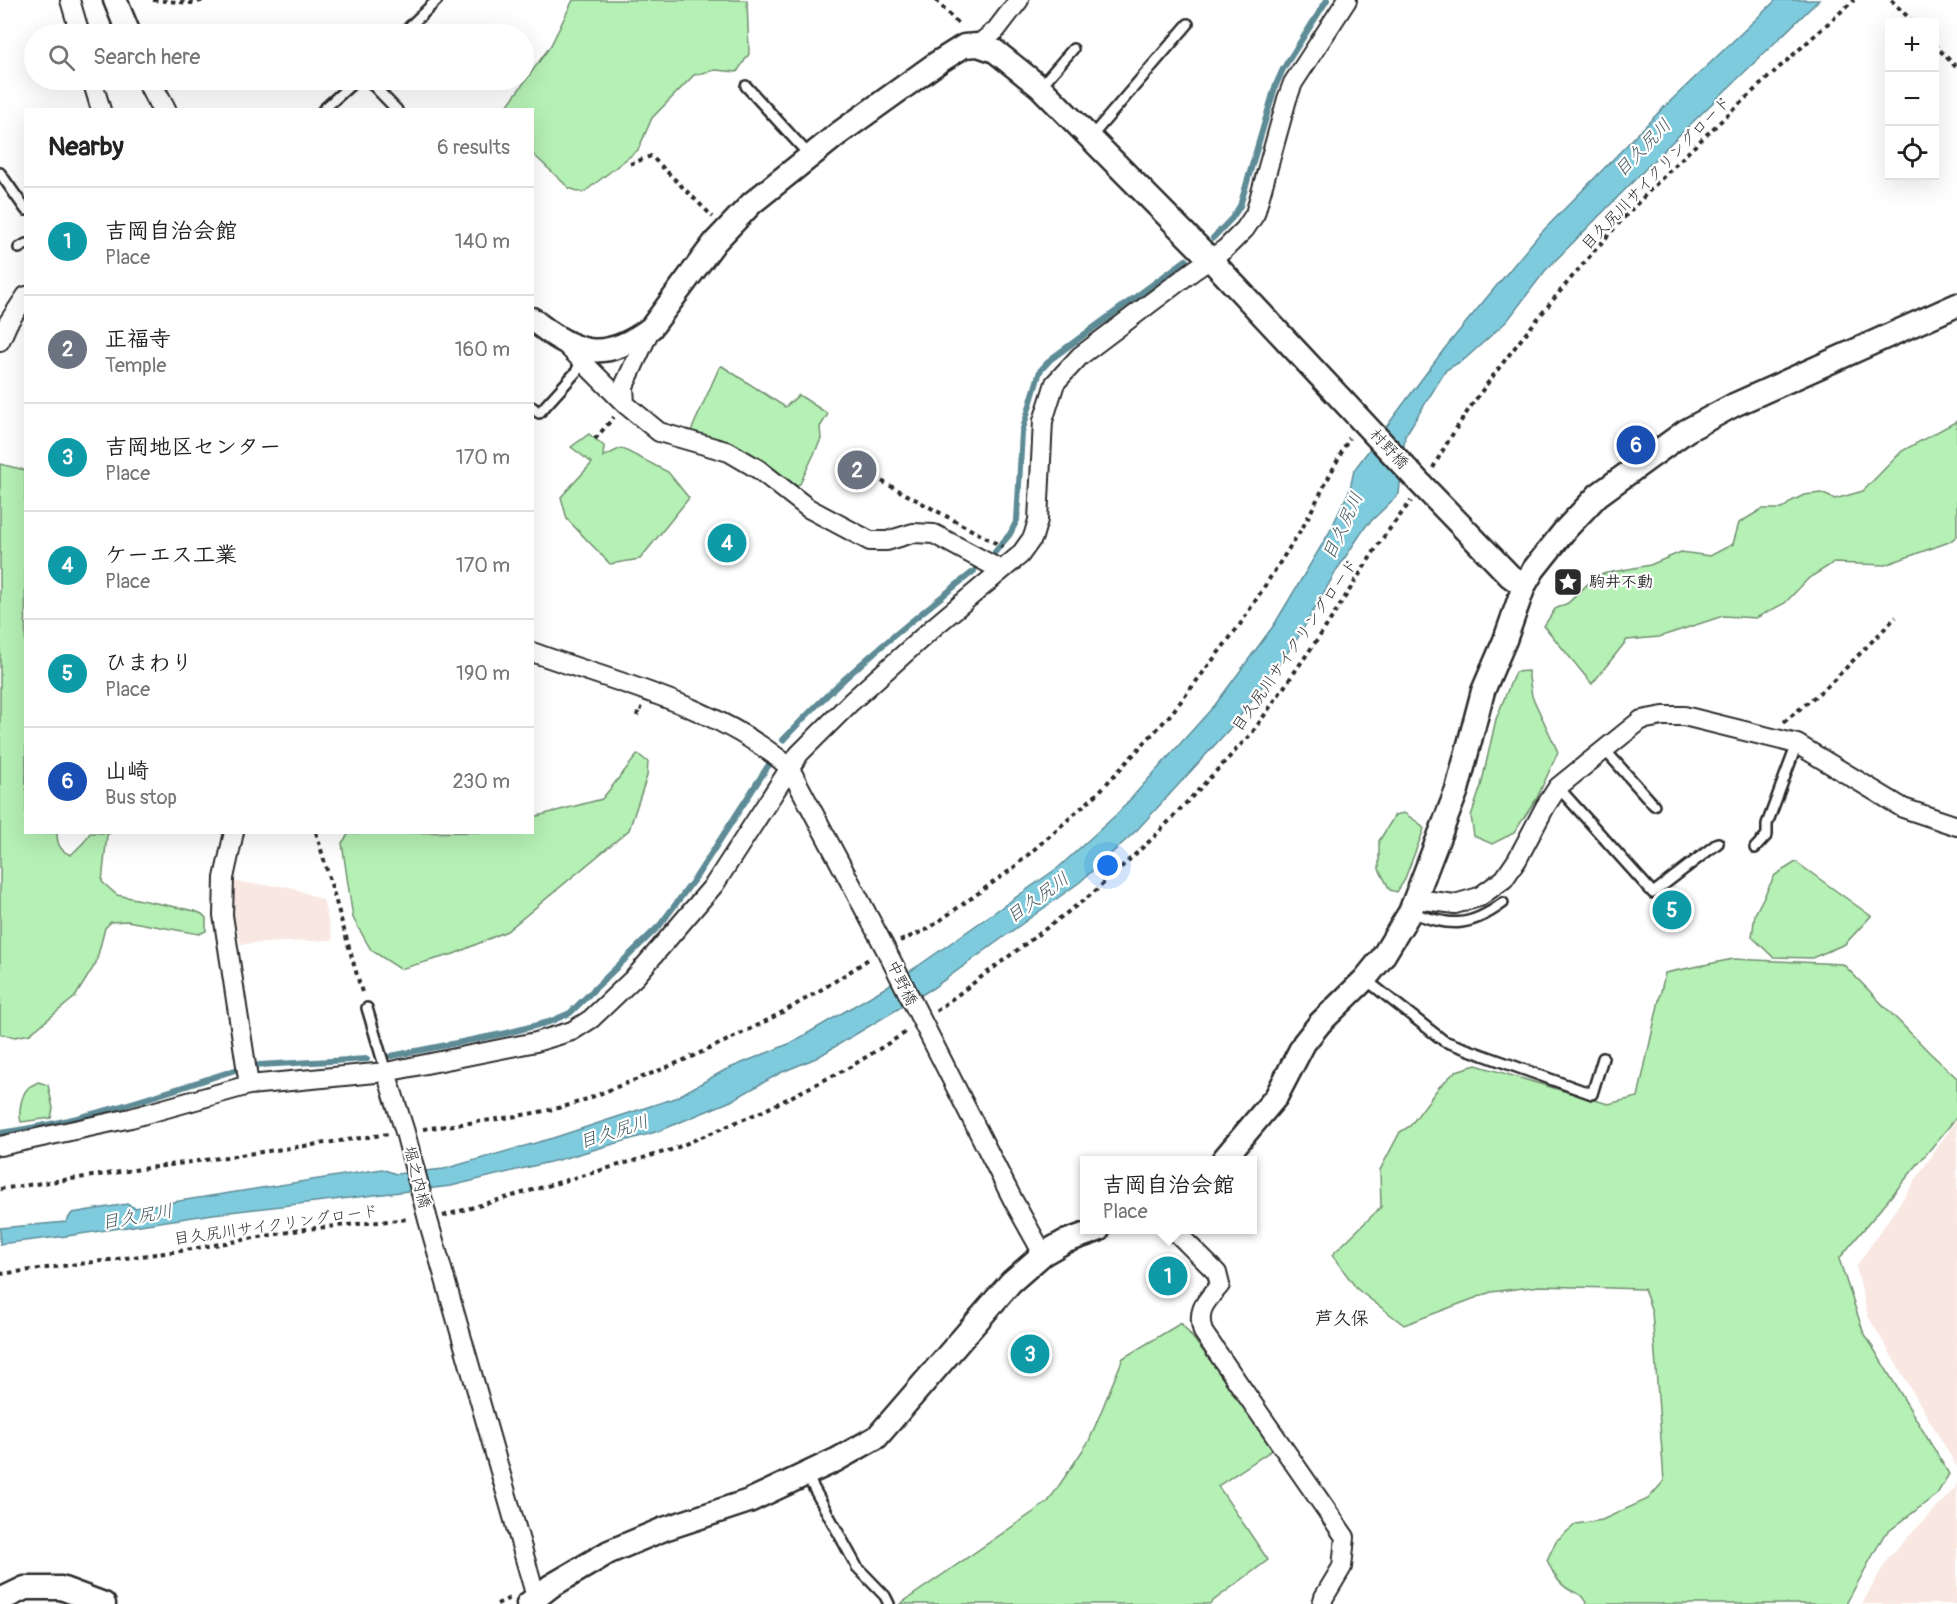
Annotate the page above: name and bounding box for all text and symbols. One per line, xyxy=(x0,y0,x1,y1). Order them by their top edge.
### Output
map controls xyxy=(1885,18,1939,180)
button: + xyxy=(1885,18,1939,72)
search box xyxy=(24,24,534,90)
icon: search xyxy=(45,41,78,74)
text: Search here xyxy=(93,43,200,71)
button: − xyxy=(1885,72,1939,126)
street label: 目久尻川サイクリングロード xyxy=(1577,92,1735,254)
water label: 目久尻川 xyxy=(1610,114,1676,182)
button: locate xyxy=(1885,126,1939,180)
text: Nearby xyxy=(48,131,124,163)
text: 6 results xyxy=(437,135,510,160)
text: 吉岡自治会館 xyxy=(105,217,237,245)
text: 1 xyxy=(64,229,71,254)
text: 140 m xyxy=(455,229,510,254)
text: Place xyxy=(105,245,150,270)
text: 正福寺 xyxy=(105,325,171,353)
text: 2 xyxy=(62,337,73,362)
text: 160 m xyxy=(455,337,510,362)
text: Temple xyxy=(105,353,166,378)
pin: 6 xyxy=(1616,422,1656,468)
street label: 村野橋 xyxy=(1365,425,1413,473)
text: 吉岡地区センター xyxy=(105,433,281,461)
text: 3 xyxy=(62,445,73,470)
text: 170 m xyxy=(456,445,510,470)
pin: 2 xyxy=(838,448,876,492)
text: Place xyxy=(105,461,150,486)
water label: 目久尻川 xyxy=(1317,489,1369,563)
pin: 4 xyxy=(708,520,746,566)
text: ケーエス工業 xyxy=(105,541,237,569)
text: 4 xyxy=(62,553,73,578)
text: 170 m xyxy=(456,553,510,578)
street label: 目久尻川サイクリングロード xyxy=(1228,555,1362,735)
place icon: 駒井不動 xyxy=(1552,566,1584,598)
text: Place xyxy=(105,569,150,594)
place label: 駒井不動 xyxy=(1589,572,1653,592)
text: ひまわり xyxy=(105,649,193,677)
text: 5 xyxy=(62,661,73,686)
text: 190 m xyxy=(456,661,510,686)
text: Place xyxy=(105,677,150,702)
text: 山崎 xyxy=(105,757,149,785)
text: 6 xyxy=(62,769,73,794)
text: 230 m xyxy=(453,769,510,794)
text: Bus stop xyxy=(105,785,177,810)
your location xyxy=(1093,851,1122,880)
water label: 目久尻川 xyxy=(1002,868,1074,928)
pin: 5 xyxy=(1652,888,1692,932)
street label: 中野橋 xyxy=(882,957,922,1009)
water label: 目久尻川 xyxy=(576,1110,652,1154)
street label: 堀之内橋 xyxy=(399,1143,435,1211)
popup xyxy=(1080,1156,1257,1234)
text: 吉岡自治会館 xyxy=(1102,1171,1235,1199)
water label: 目久尻川 xyxy=(100,1199,174,1235)
text: Place xyxy=(1102,1199,1148,1224)
street label: 目久尻川サイクリングロード xyxy=(172,1201,380,1249)
pin: 1 xyxy=(1148,1254,1188,1298)
district label: 芦久保 xyxy=(1315,1307,1369,1330)
pin: 3 xyxy=(1010,1332,1050,1376)

